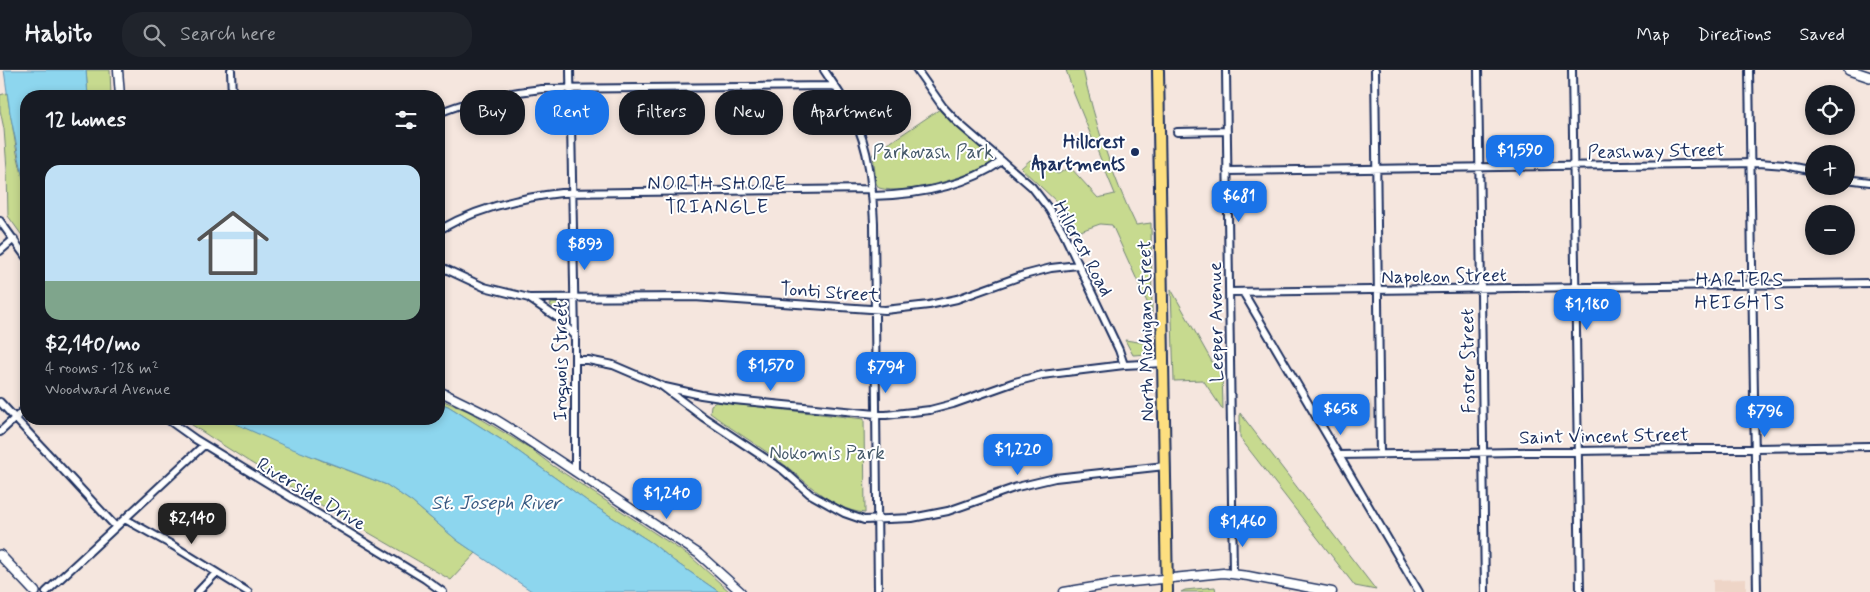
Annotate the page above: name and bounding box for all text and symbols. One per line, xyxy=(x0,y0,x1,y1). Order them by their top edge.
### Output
search box xyxy=(122,12,472,57)
text: Habito xyxy=(25,19,92,50)
icon: search xyxy=(140,21,168,49)
text: Search here xyxy=(180,22,276,47)
text: Map xyxy=(1637,23,1670,47)
text: Directions xyxy=(1698,23,1772,47)
text: Saved xyxy=(1800,23,1845,47)
map controls xyxy=(1805,85,1855,255)
button: locate xyxy=(1805,85,1855,135)
chip: Buy xyxy=(460,90,525,135)
chip: Rent xyxy=(535,90,609,135)
chip: Filters xyxy=(619,90,705,135)
chip: New xyxy=(715,90,783,135)
chip: Apartment xyxy=(793,90,911,135)
text: 12 homes xyxy=(45,106,126,134)
icon: filters xyxy=(392,106,420,134)
place label: Hillcrest Apartments xyxy=(1032,130,1126,179)
pin: $1,590 xyxy=(1479,134,1561,177)
street label: Peashway Street xyxy=(1587,138,1725,165)
park label: Parkovash Park xyxy=(872,140,994,165)
text: $1,590 xyxy=(1497,140,1543,161)
button: + xyxy=(1805,145,1855,195)
marker: Hillcrest Apartments xyxy=(1129,146,1141,158)
district label: NORTH SHORE TRIANGLE xyxy=(647,171,787,221)
pin: $681 xyxy=(1209,180,1269,223)
text: $681 xyxy=(1223,186,1255,207)
street label: Hillcrest Road xyxy=(1047,196,1118,301)
icon: home xyxy=(188,198,278,288)
button: − xyxy=(1805,205,1855,255)
pin: $893 xyxy=(555,228,615,271)
text: $893 xyxy=(568,234,602,255)
street label: North Michigan Street xyxy=(1132,240,1162,422)
street label: Leeper Avenue xyxy=(1203,262,1230,382)
street label: Napoleon Street xyxy=(1381,263,1507,290)
district label: HARTERS HEIGHTS xyxy=(1694,267,1786,317)
street label: Tonti Street xyxy=(779,277,880,308)
pin: $1,180 xyxy=(1546,288,1628,331)
text: $1,180 xyxy=(1565,294,1609,315)
street label: Iroquois Street xyxy=(549,301,574,421)
street label: Foster Street xyxy=(1455,308,1482,414)
text: $2,140/mo xyxy=(45,330,140,358)
pin: $1,570 xyxy=(730,350,812,392)
pin: $794 xyxy=(856,352,916,394)
text: $1,570 xyxy=(748,355,794,376)
text: $794 xyxy=(867,357,905,378)
text: 4 rooms · 128 m² xyxy=(45,358,159,379)
text: Woodward Avenue xyxy=(45,379,171,400)
pin: $658 xyxy=(1311,394,1371,436)
pin: $796 xyxy=(1735,396,1795,438)
text: $658 xyxy=(1324,399,1358,420)
text: $796 xyxy=(1747,401,1783,422)
street label: Saint Vincent Street xyxy=(1519,423,1689,450)
pin: $1,220 xyxy=(977,434,1059,476)
text: $1,220 xyxy=(995,439,1041,460)
park label: Nokomis Park xyxy=(769,441,885,466)
street label: Riverside Drive xyxy=(252,452,371,537)
pin: $1,240 xyxy=(626,478,708,520)
text: $1,240 xyxy=(644,483,690,504)
water label: St. Joseph River xyxy=(431,490,564,517)
pin: $2,140 xyxy=(151,502,233,545)
pin: $1,460 xyxy=(1202,506,1284,548)
text: $2,140 xyxy=(169,508,215,529)
text: $1,460 xyxy=(1220,511,1266,532)

